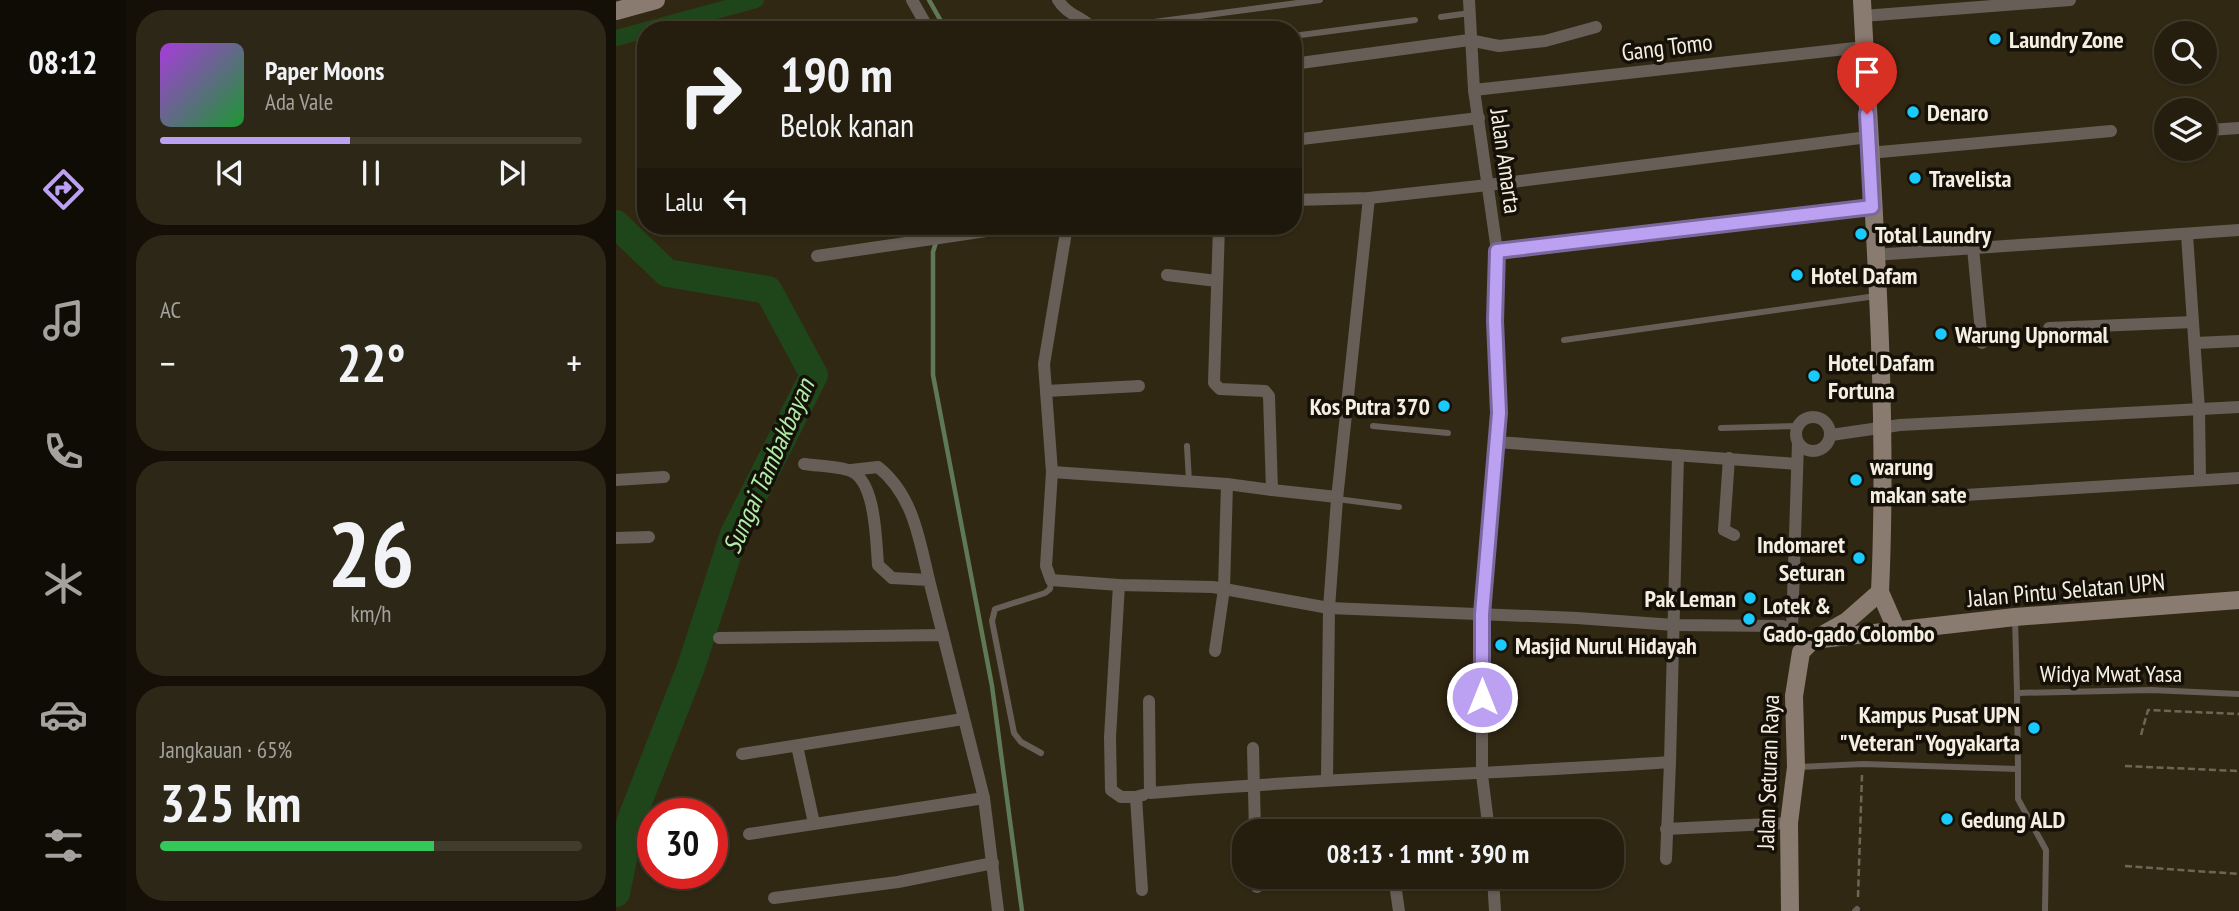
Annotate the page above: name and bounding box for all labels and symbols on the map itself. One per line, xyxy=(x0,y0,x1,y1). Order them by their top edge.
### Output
place label: Laundry Zone xyxy=(2009,24,2124,55)
street label: Gang Tomo xyxy=(1620,26,1714,68)
marker: Laundry Zone xyxy=(1987,31,2003,47)
pin xyxy=(1837,42,1897,114)
place label: Denaro xyxy=(1927,97,1989,128)
marker: Denaro xyxy=(1905,104,1921,120)
street label: Jalan Amarta xyxy=(1483,106,1529,215)
place label: Travelista xyxy=(1929,163,2012,194)
marker: Travelista xyxy=(1907,170,1923,186)
place label: Total Laundry xyxy=(1875,219,1991,250)
marker: Total Laundry xyxy=(1853,226,1869,242)
place label: Hotel Dafam xyxy=(1811,260,1917,291)
marker: Hotel Dafam xyxy=(1789,267,1805,283)
place label: Warung Upnormal xyxy=(1954,319,2109,350)
marker: Warung Upnormal xyxy=(1933,326,1949,342)
place label: Hotel Dafam Fortuna xyxy=(1828,347,1934,406)
marker: Hotel Dafam Fortuna xyxy=(1806,368,1822,384)
water label: Sungai Tambakbayan xyxy=(715,372,822,558)
place label: Kos Putra 370 xyxy=(1310,391,1430,422)
marker: Kos Putra 370 xyxy=(1436,398,1452,414)
place label: warung makan sate xyxy=(1869,451,1967,510)
marker: warung makan sate xyxy=(1848,472,1864,488)
place label: Indomaret Seturan xyxy=(1757,529,1845,588)
marker: Indomaret Seturan xyxy=(1851,550,1867,566)
street label: Jalan Pintu Selatan UPN xyxy=(1965,566,2166,614)
place label: Pak Leman xyxy=(1645,583,1736,614)
marker: Pak Leman xyxy=(1742,590,1758,606)
place label: Lotek & Gado-gado Colombo xyxy=(1763,590,1935,649)
marker: Lotek & Gado-gado Colombo xyxy=(1741,611,1757,627)
place label: Masjid Nurul Hidayah xyxy=(1515,630,1697,661)
marker: Masjid Nurul Hidayah xyxy=(1493,637,1509,653)
street label: Widya Mwat Yasa xyxy=(2040,658,2182,689)
position arrow xyxy=(1445,660,1519,734)
street label: Jalan Seturan Raya xyxy=(1750,694,1786,851)
place label: Kampus Pusat UPN "Veteran" Yogyakarta xyxy=(1839,699,2020,758)
marker: Kampus Pusat UPN "Veteran" Yogyakarta xyxy=(2026,720,2042,736)
speed limit sign: 30 xyxy=(637,798,728,889)
place label: Gedung ALD xyxy=(1961,804,2065,835)
marker: Gedung ALD xyxy=(1939,811,1955,827)

